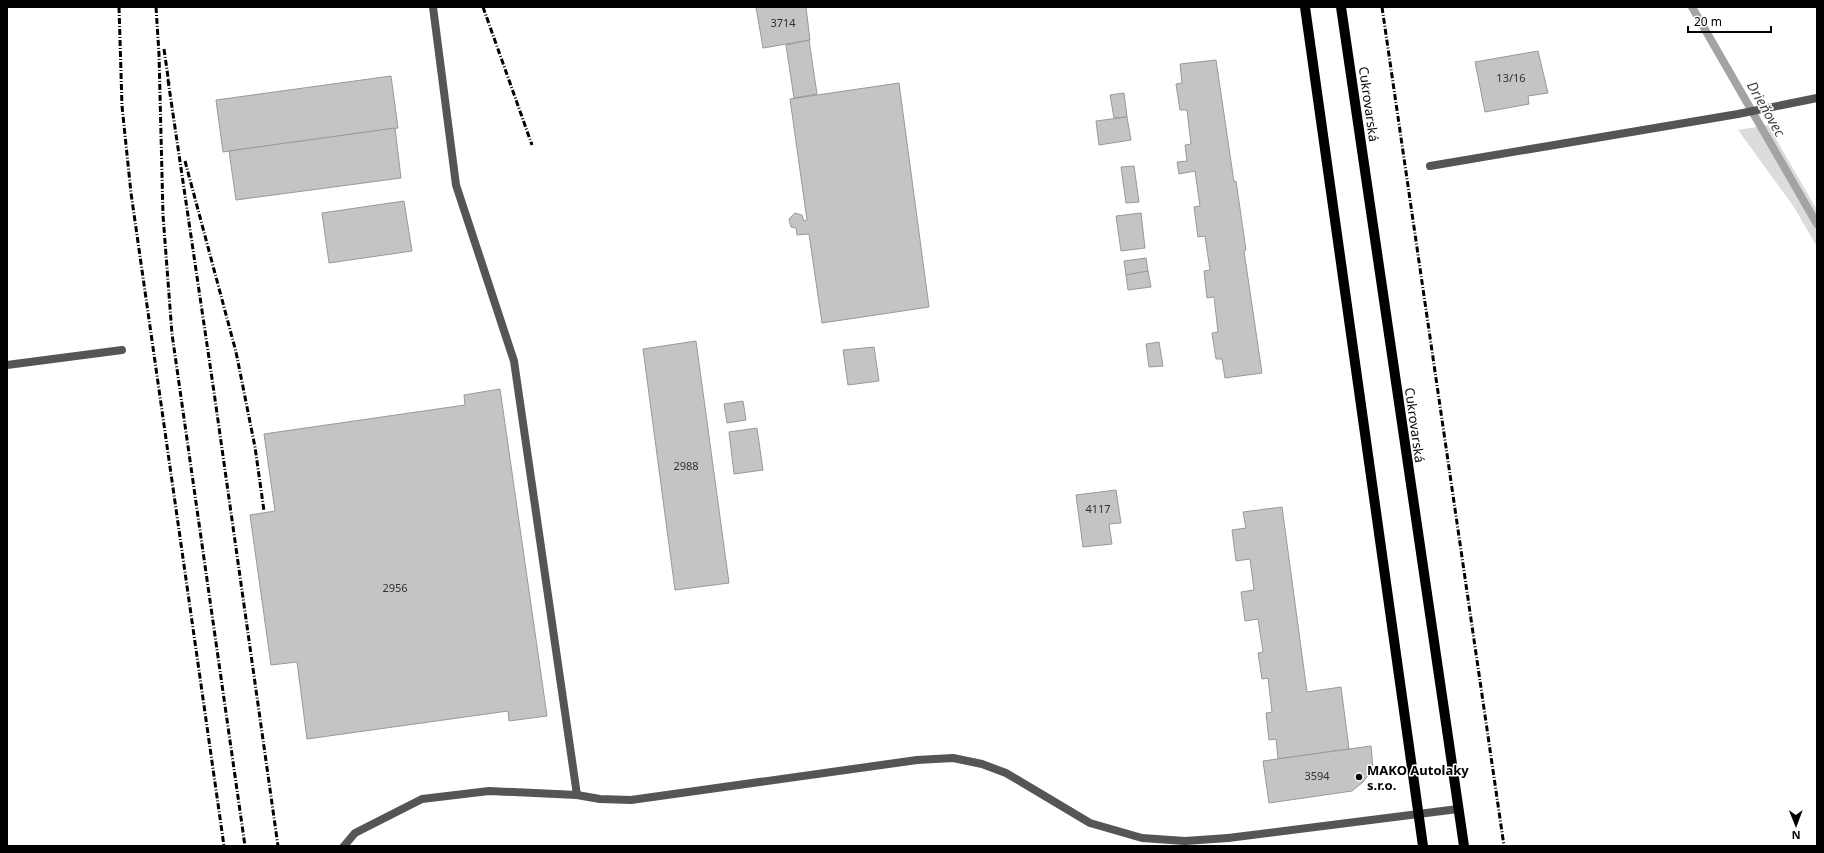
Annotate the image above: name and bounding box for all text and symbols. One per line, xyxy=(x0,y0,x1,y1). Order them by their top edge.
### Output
scale bar xyxy=(1688,8,1771,34)
text: 20 m xyxy=(1694,13,1722,30)
house number: 3714 xyxy=(770,15,796,30)
street label: Cukrovarská xyxy=(1355,65,1383,143)
house number: 13/16 xyxy=(1496,70,1526,85)
water label: Drieňovec xyxy=(1743,78,1790,141)
street label: Cukrovarská xyxy=(1401,386,1429,464)
house number: 2988 xyxy=(673,458,699,473)
house number: 4117 xyxy=(1085,501,1111,516)
house number: 2956 xyxy=(382,580,408,595)
place label: MAKO Autolaky s.r.o. xyxy=(1367,761,1469,794)
house number: 3594 xyxy=(1304,768,1330,783)
marker: MAKO Autolaky s.r.o. xyxy=(1354,772,1364,782)
north arrow xyxy=(1776,805,1816,845)
text: N xyxy=(1792,828,1801,843)

